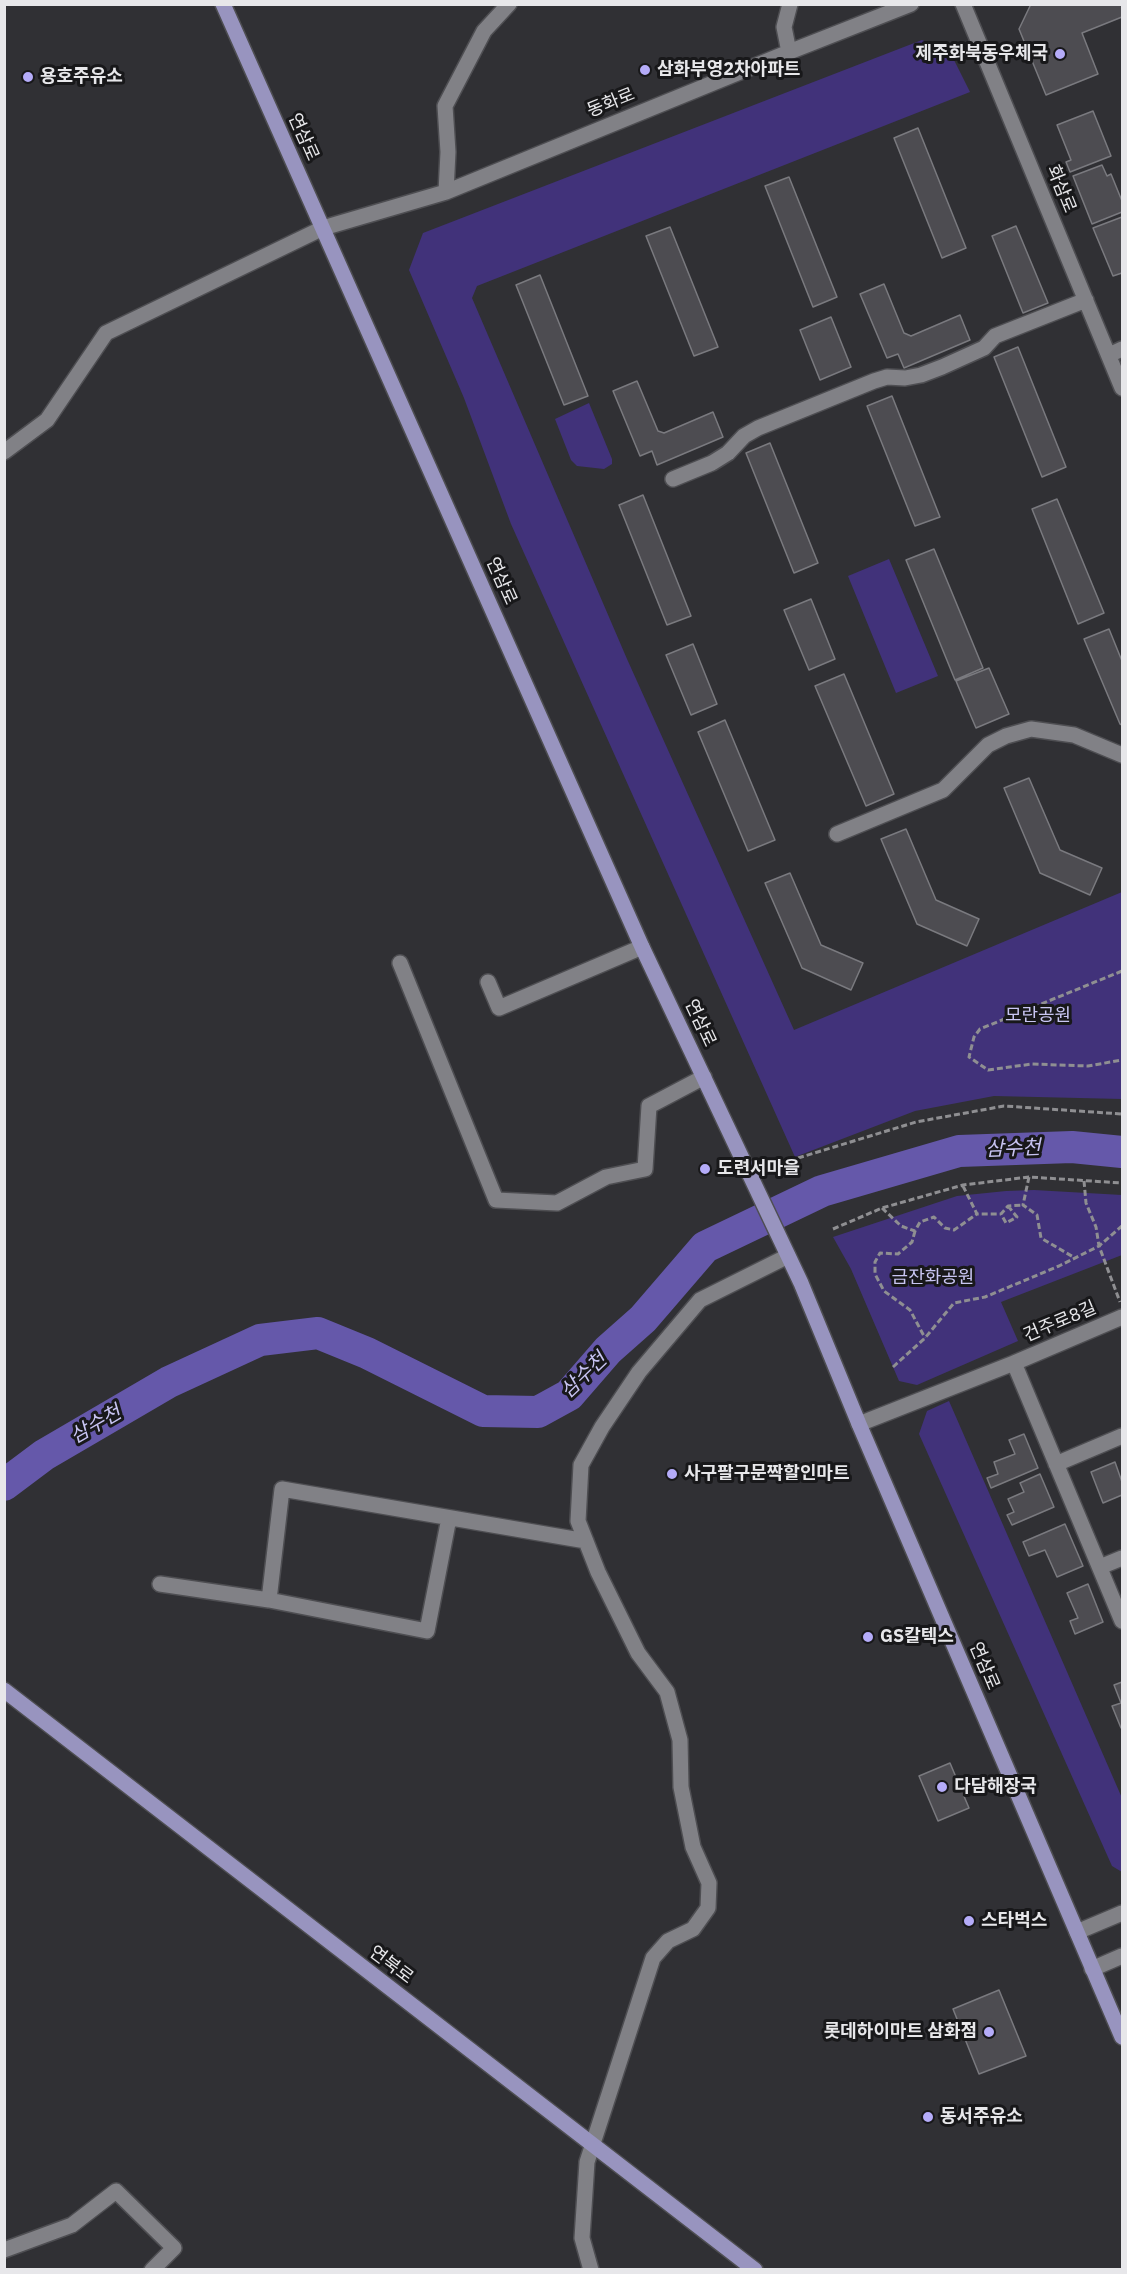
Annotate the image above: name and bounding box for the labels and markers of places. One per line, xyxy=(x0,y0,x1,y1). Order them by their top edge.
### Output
place label: 제주화북동우체국 xyxy=(916,43,1048,65)
marker: 제주화북동우체국 xyxy=(1053,47,1067,61)
place label: 삼화부영2차아파트 xyxy=(657,59,800,81)
marker: 삼화부영2차아파트 xyxy=(638,63,652,77)
place label: 용호주유소 xyxy=(40,66,123,88)
marker: 용호주유소 xyxy=(21,70,35,84)
place label: 도련서마을 xyxy=(717,1158,800,1180)
marker: 도련서마을 xyxy=(698,1162,712,1176)
place label: 사구팔구문짝할인마트 xyxy=(684,1463,850,1485)
marker: 사구팔구문짝할인마트 xyxy=(665,1467,679,1481)
place label: GS칼텍스 xyxy=(880,1626,954,1648)
marker: GS칼텍스 xyxy=(861,1630,875,1644)
place label: 다담해장국 xyxy=(954,1776,1037,1798)
marker: 다담해장국 xyxy=(935,1780,949,1794)
place label: 스타벅스 xyxy=(981,1910,1047,1932)
marker: 스타벅스 xyxy=(962,1914,976,1928)
place label: 롯데하이마트 삼화점 xyxy=(824,2021,977,2043)
marker: 롯데하이마트 삼화점 xyxy=(982,2025,996,2039)
place label: 동서주유소 xyxy=(940,2106,1023,2128)
marker: 동서주유소 xyxy=(921,2110,935,2124)

